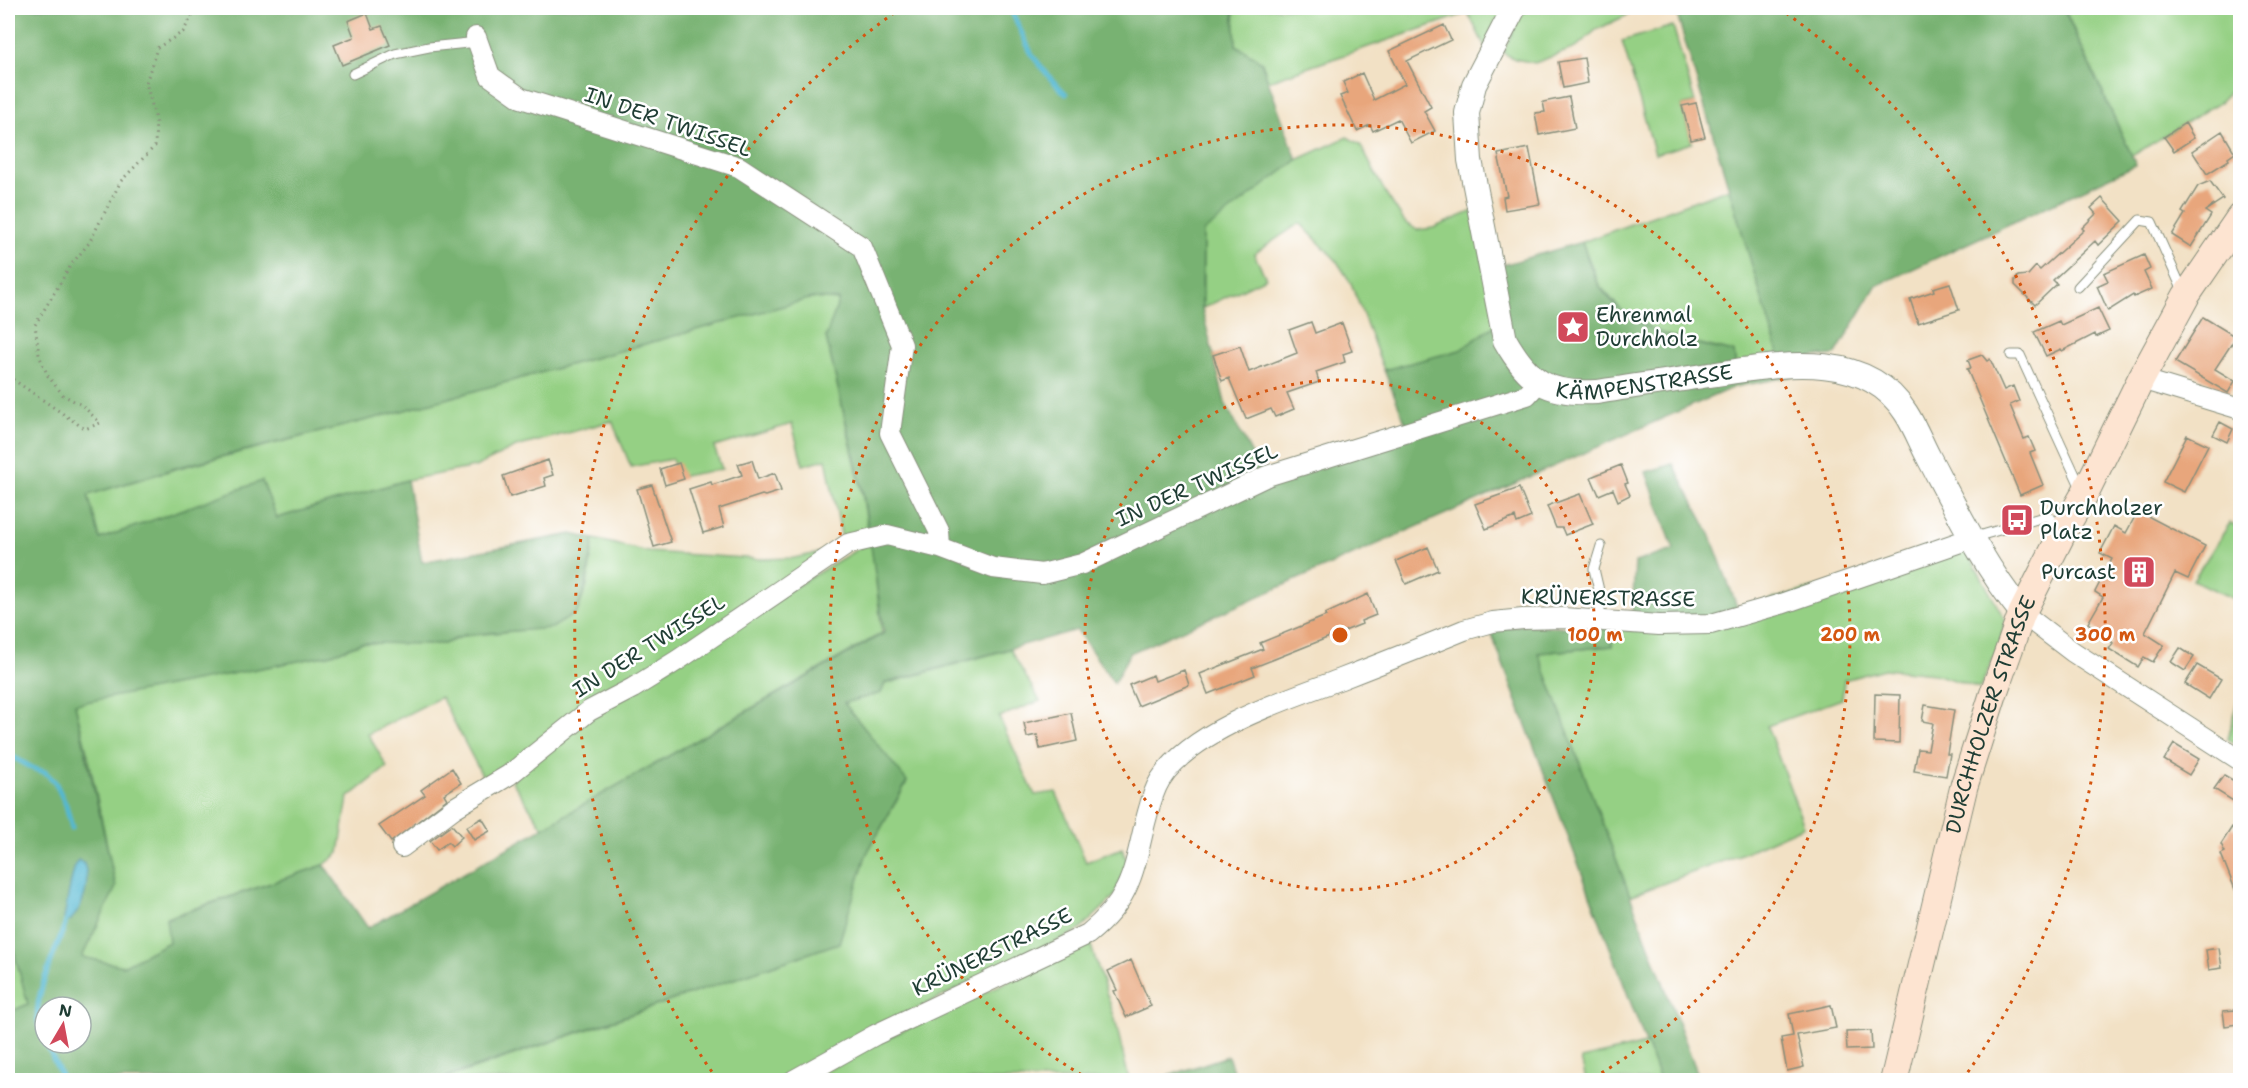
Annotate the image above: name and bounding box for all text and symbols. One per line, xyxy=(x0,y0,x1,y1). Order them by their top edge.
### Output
street label: IN DER TWISSEL xyxy=(581,80,755,164)
place label: Ehrenmal Durchholz xyxy=(1596,301,1698,353)
place icon: Ehrenmal Durchholz xyxy=(1555,309,1591,345)
street label: KÄMPENSTRASSE xyxy=(1553,358,1734,407)
street label: IN DER TWISSEL xyxy=(1112,437,1283,533)
place label: Durchholzer Platz xyxy=(2040,494,2163,546)
bus stop icon: Durchholzer Platz xyxy=(1999,502,2035,538)
building icon: Purcast xyxy=(2121,554,2157,590)
place label: Purcast xyxy=(2041,558,2116,586)
street label: KRÜNERSTRASSE xyxy=(1520,582,1696,614)
street label: IN DER TWISSEL xyxy=(568,588,731,704)
street label: DURCHHOLZER STRASSE xyxy=(1939,591,2043,837)
text: 100 m xyxy=(1567,623,1623,647)
text: 200 m xyxy=(1820,623,1881,647)
text: 300 m xyxy=(2075,623,2136,647)
centre of rings xyxy=(1330,625,1350,645)
street label: KRÜNERSTRASSE xyxy=(907,901,1077,1003)
north arrow xyxy=(33,995,93,1055)
text: N xyxy=(57,999,74,1022)

